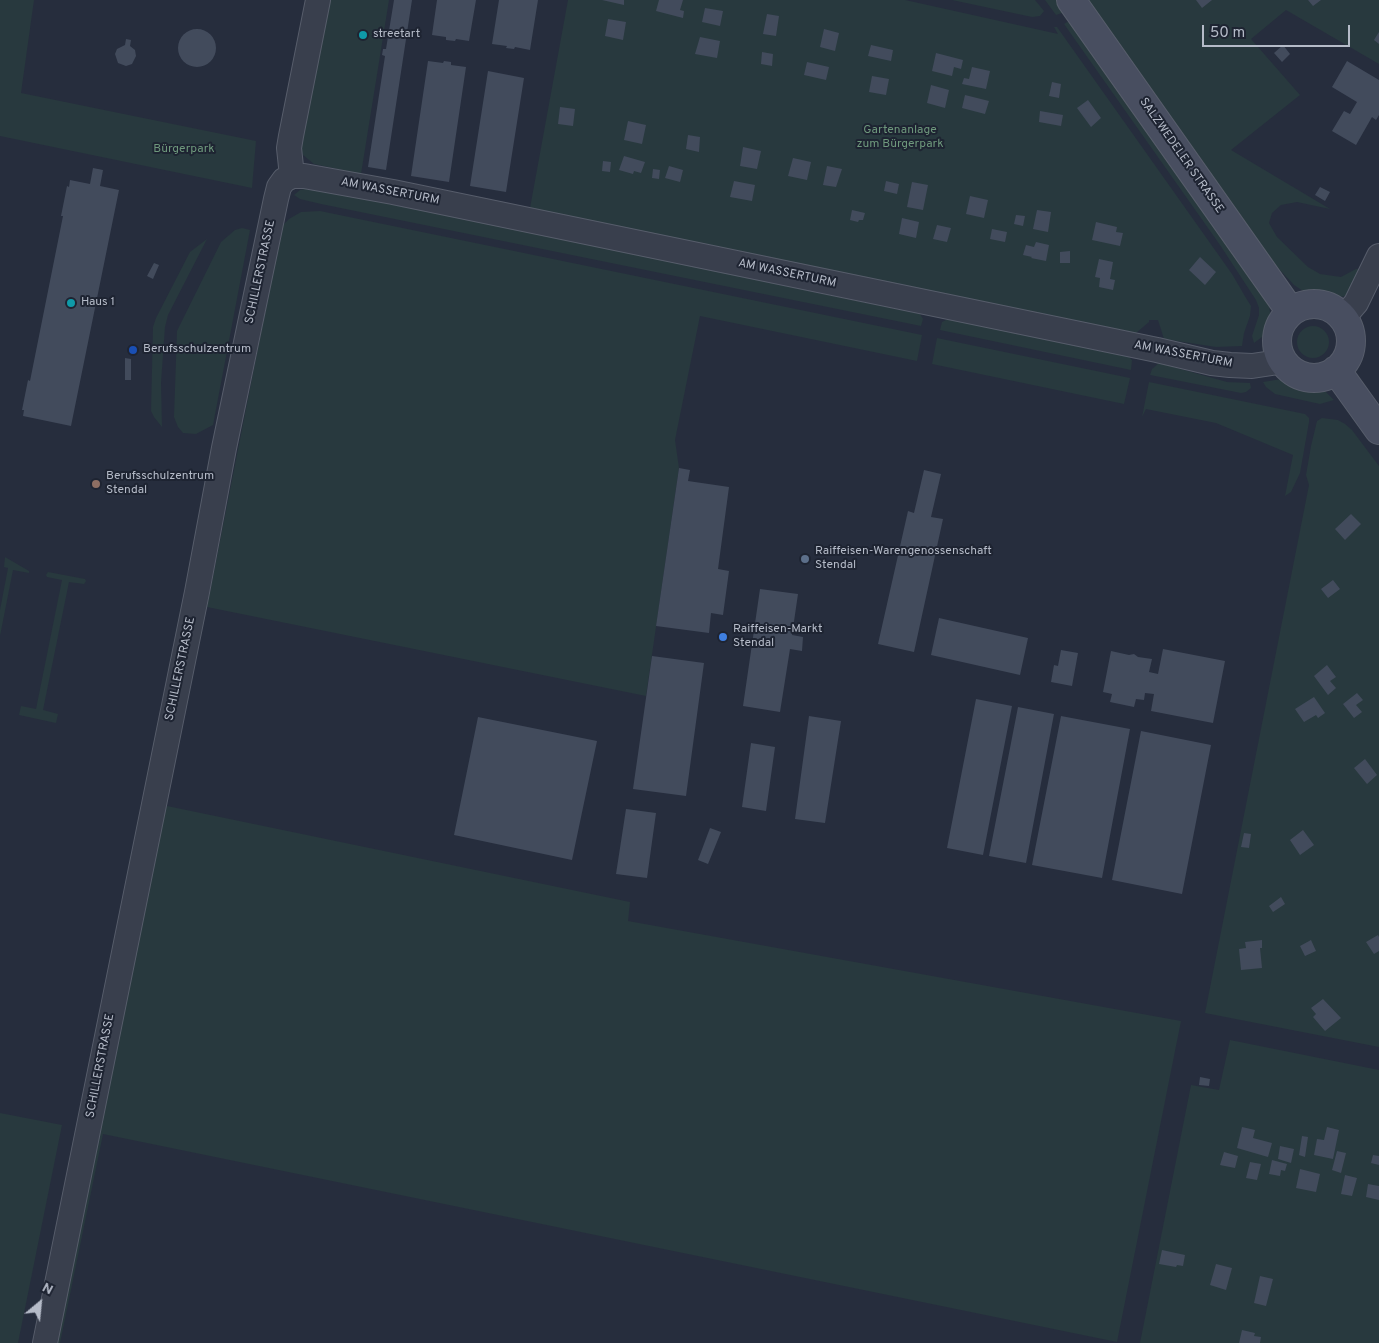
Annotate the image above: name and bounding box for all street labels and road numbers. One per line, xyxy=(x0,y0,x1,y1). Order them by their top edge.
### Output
street label: SALZWEDELER STRASSE xyxy=(1136,96,1226,216)
street label: AM WASSERTURM xyxy=(340,175,440,209)
street label: SCHILLERSTRASSE xyxy=(243,219,279,325)
street label: AM WASSERTURM xyxy=(737,257,837,291)
street label: AM WASSERTURM xyxy=(1133,338,1233,372)
street label: SCHILLERSTRASSE xyxy=(163,616,199,722)
street label: SCHILLERSTRASSE xyxy=(84,1013,118,1119)

